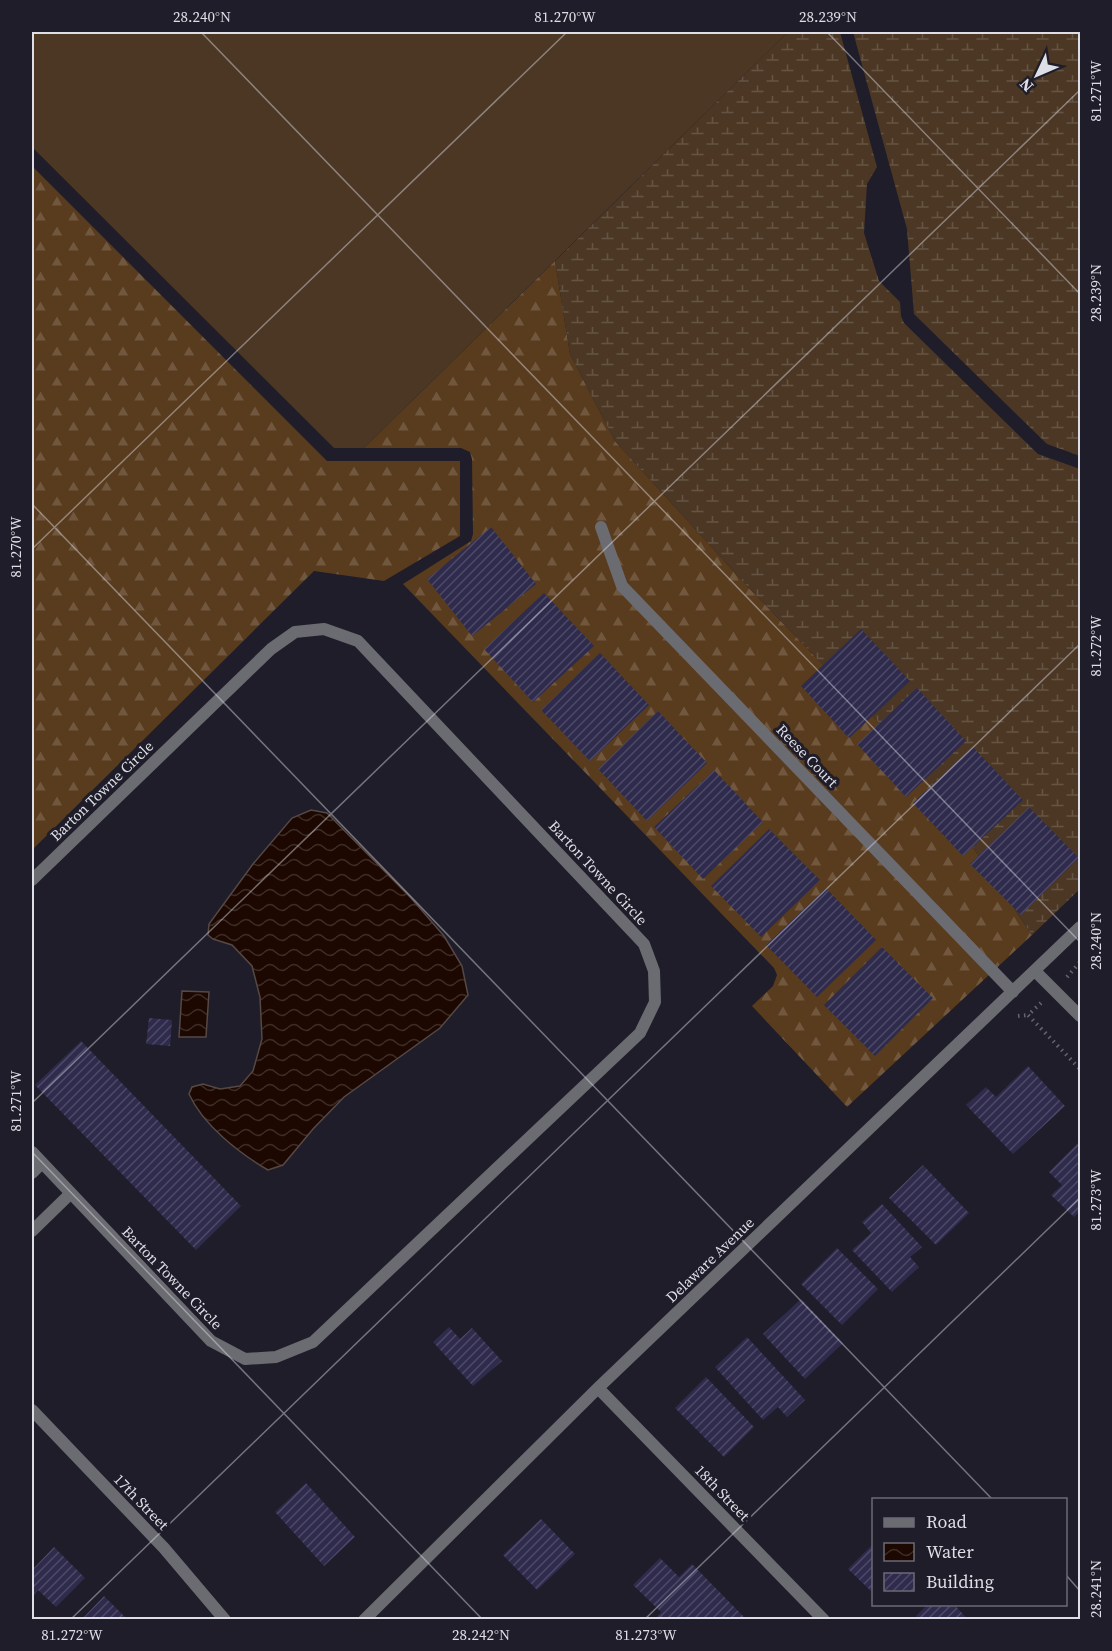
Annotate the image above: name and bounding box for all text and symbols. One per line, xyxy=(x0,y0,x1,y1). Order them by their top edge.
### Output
text: 28.240°N xyxy=(173,6,231,27)
text: 81.270°W xyxy=(534,6,596,27)
text: 28.239°N xyxy=(799,6,857,27)
north arrow xyxy=(1007,45,1067,105)
text: 81.271°W xyxy=(1085,60,1106,122)
text: N xyxy=(1014,73,1038,97)
text: 28.239°N xyxy=(1085,264,1106,322)
text: 81.270°W xyxy=(5,516,26,578)
text: 81.272°W xyxy=(1085,615,1106,677)
street label: Reese Court xyxy=(772,719,843,792)
street label: Barton Towne Circle xyxy=(45,735,158,846)
street label: Barton Towne Circle xyxy=(544,816,653,930)
text: 28.240°N xyxy=(1085,912,1106,970)
text: 81.271°W xyxy=(5,1070,26,1132)
text: 81.273°W xyxy=(1085,1169,1106,1231)
street label: Delaware Avenue xyxy=(661,1212,759,1307)
street label: Barton Towne Circle xyxy=(117,1221,228,1334)
street label: 18th Street xyxy=(690,1460,755,1526)
street label: 17th Street xyxy=(109,1469,174,1535)
legend xyxy=(872,1498,1067,1606)
text: Road xyxy=(926,1509,967,1534)
text: Water xyxy=(926,1539,974,1564)
text: 28.241°N xyxy=(1085,1560,1106,1618)
text: Building xyxy=(926,1569,994,1594)
text: 81.272°W xyxy=(41,1624,103,1645)
text: 28.242°N xyxy=(452,1624,510,1645)
text: 81.273°W xyxy=(615,1624,677,1645)

